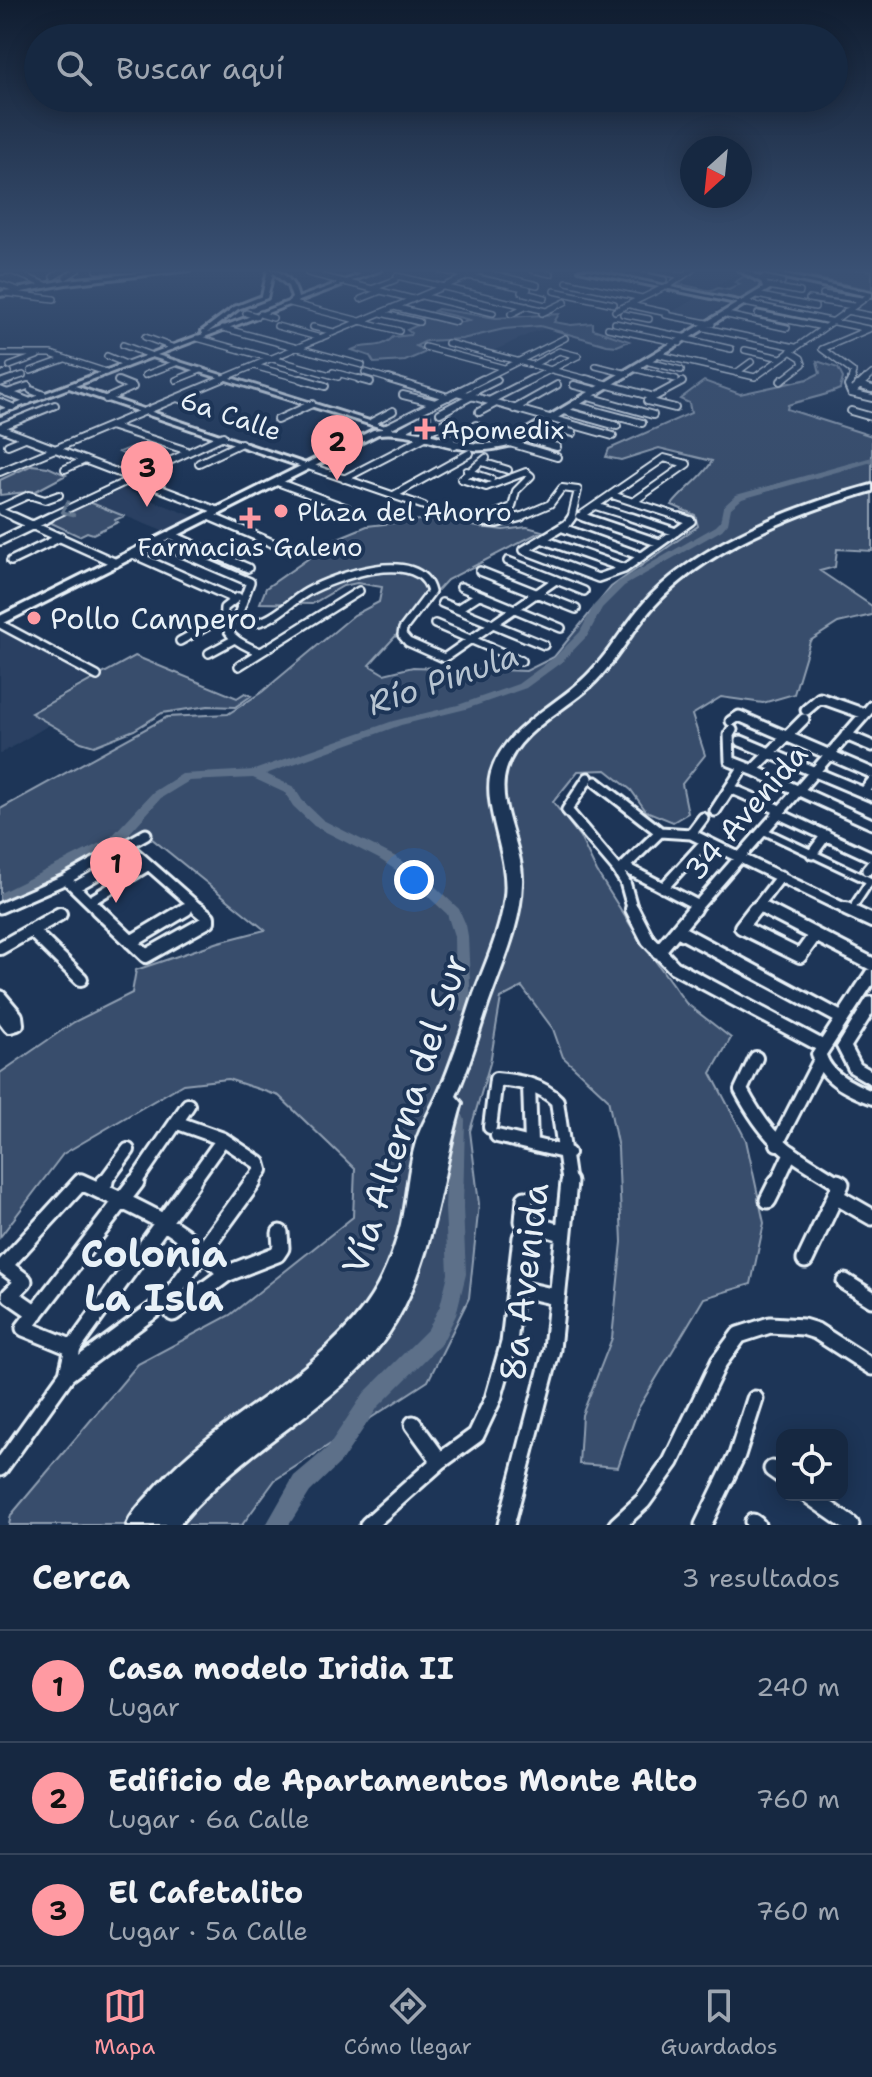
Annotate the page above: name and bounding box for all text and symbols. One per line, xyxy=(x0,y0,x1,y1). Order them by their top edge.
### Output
search box xyxy=(24,24,848,112)
icon: search xyxy=(52,46,96,90)
text: Buscar aquí xyxy=(116,48,284,89)
north arrow xyxy=(680,136,752,208)
street label: 6a Calle xyxy=(176,381,286,449)
place label: Apomedix xyxy=(441,412,564,447)
pin: 2 xyxy=(311,415,363,481)
marker: Apomedix xyxy=(416,420,434,438)
pin: 3 xyxy=(121,441,173,507)
place label: Plaza del Ahorro xyxy=(297,494,512,529)
one-way arrow xyxy=(60,500,75,516)
marker: Plaza del Ahorro xyxy=(272,502,290,520)
marker: Farmacias Galeno xyxy=(241,509,259,527)
place label: Farmacias Galeno xyxy=(137,529,363,564)
place label: Pollo Campero xyxy=(50,598,257,639)
marker: Pollo Campero xyxy=(25,609,43,627)
water label: Río Pinula xyxy=(362,633,524,725)
street label: 34 Avenida xyxy=(675,735,817,889)
pin: 1 xyxy=(90,837,142,903)
your location xyxy=(394,860,434,900)
street label: Vía Alterna del Sur xyxy=(330,948,480,1280)
street label: 8a Avenida xyxy=(488,1180,560,1384)
district label: Colonia La Isla xyxy=(81,1228,228,1323)
map controls xyxy=(776,1429,848,1501)
button: locate xyxy=(776,1429,848,1501)
text: Cerca xyxy=(32,1554,130,1600)
text: 3 resultados xyxy=(681,1560,840,1595)
text: Casa modelo Iridia II xyxy=(108,1648,454,1689)
text: 1 xyxy=(52,1669,64,1704)
text: 240 m xyxy=(756,1669,840,1704)
text: Lugar xyxy=(108,1689,180,1724)
text: Edificio de Apartamentos Monte Alto xyxy=(108,1760,698,1801)
text: 2 xyxy=(49,1781,67,1816)
text: 760 m xyxy=(756,1781,840,1816)
text: Lugar · 6a Calle xyxy=(108,1801,310,1836)
text: El Cafetalito xyxy=(108,1872,303,1913)
text: 3 xyxy=(49,1893,67,1928)
text: 760 m xyxy=(756,1893,840,1928)
text: Lugar · 5a Calle xyxy=(108,1913,308,1948)
tab: Mapa xyxy=(94,1984,155,2061)
tab: Cómo llegar xyxy=(344,1984,472,2061)
tab: Guardados xyxy=(661,1984,778,2061)

